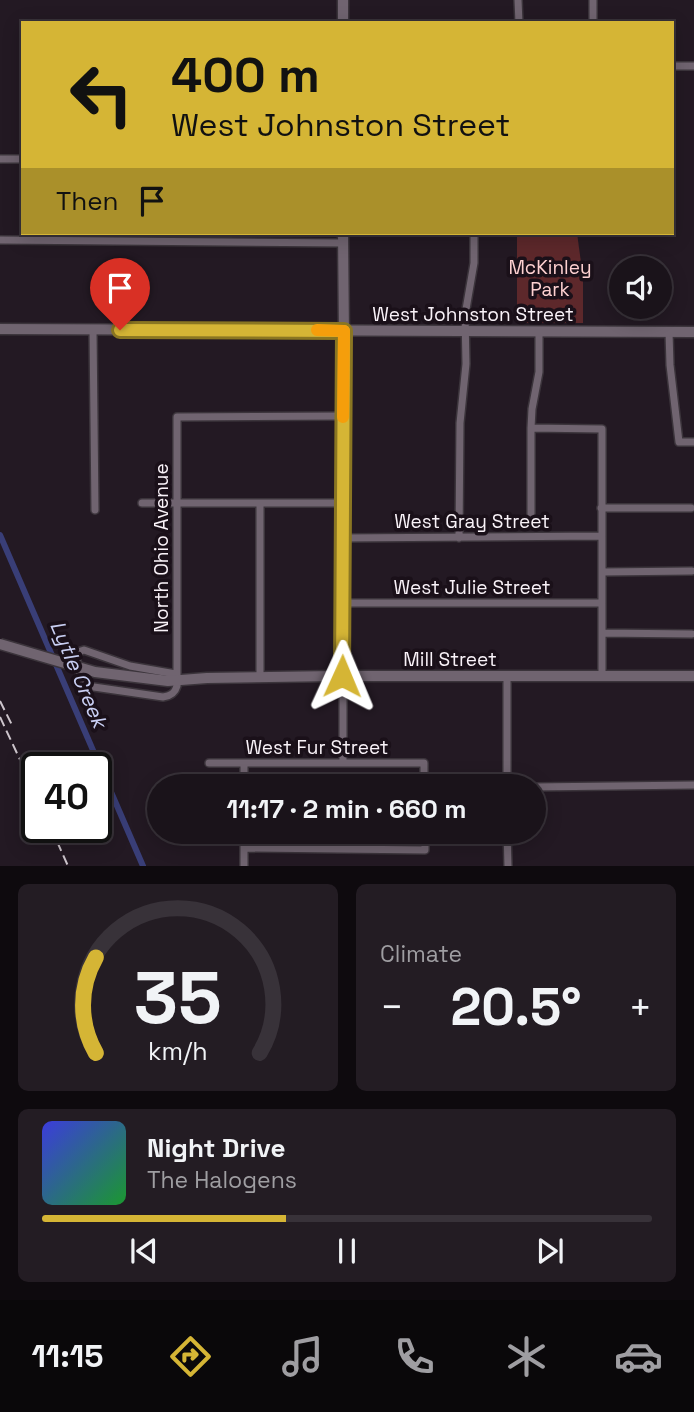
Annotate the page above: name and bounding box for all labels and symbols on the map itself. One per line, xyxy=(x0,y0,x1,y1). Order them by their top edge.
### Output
park label: McKinley Park xyxy=(508,255,592,302)
pin xyxy=(90,258,150,330)
street label: West Johnston Street xyxy=(372,302,574,327)
street label: North Ohio Avenue xyxy=(149,463,174,633)
street label: West Gray Street xyxy=(394,509,550,534)
street label: West Julie Street xyxy=(394,575,550,600)
water label: Lytle Creek xyxy=(44,616,115,734)
position arrow xyxy=(305,639,379,713)
street label: Mill Street xyxy=(403,647,497,672)
street label: West Fur Street xyxy=(245,735,389,760)
speed limit sign: 40 xyxy=(21,752,112,843)

